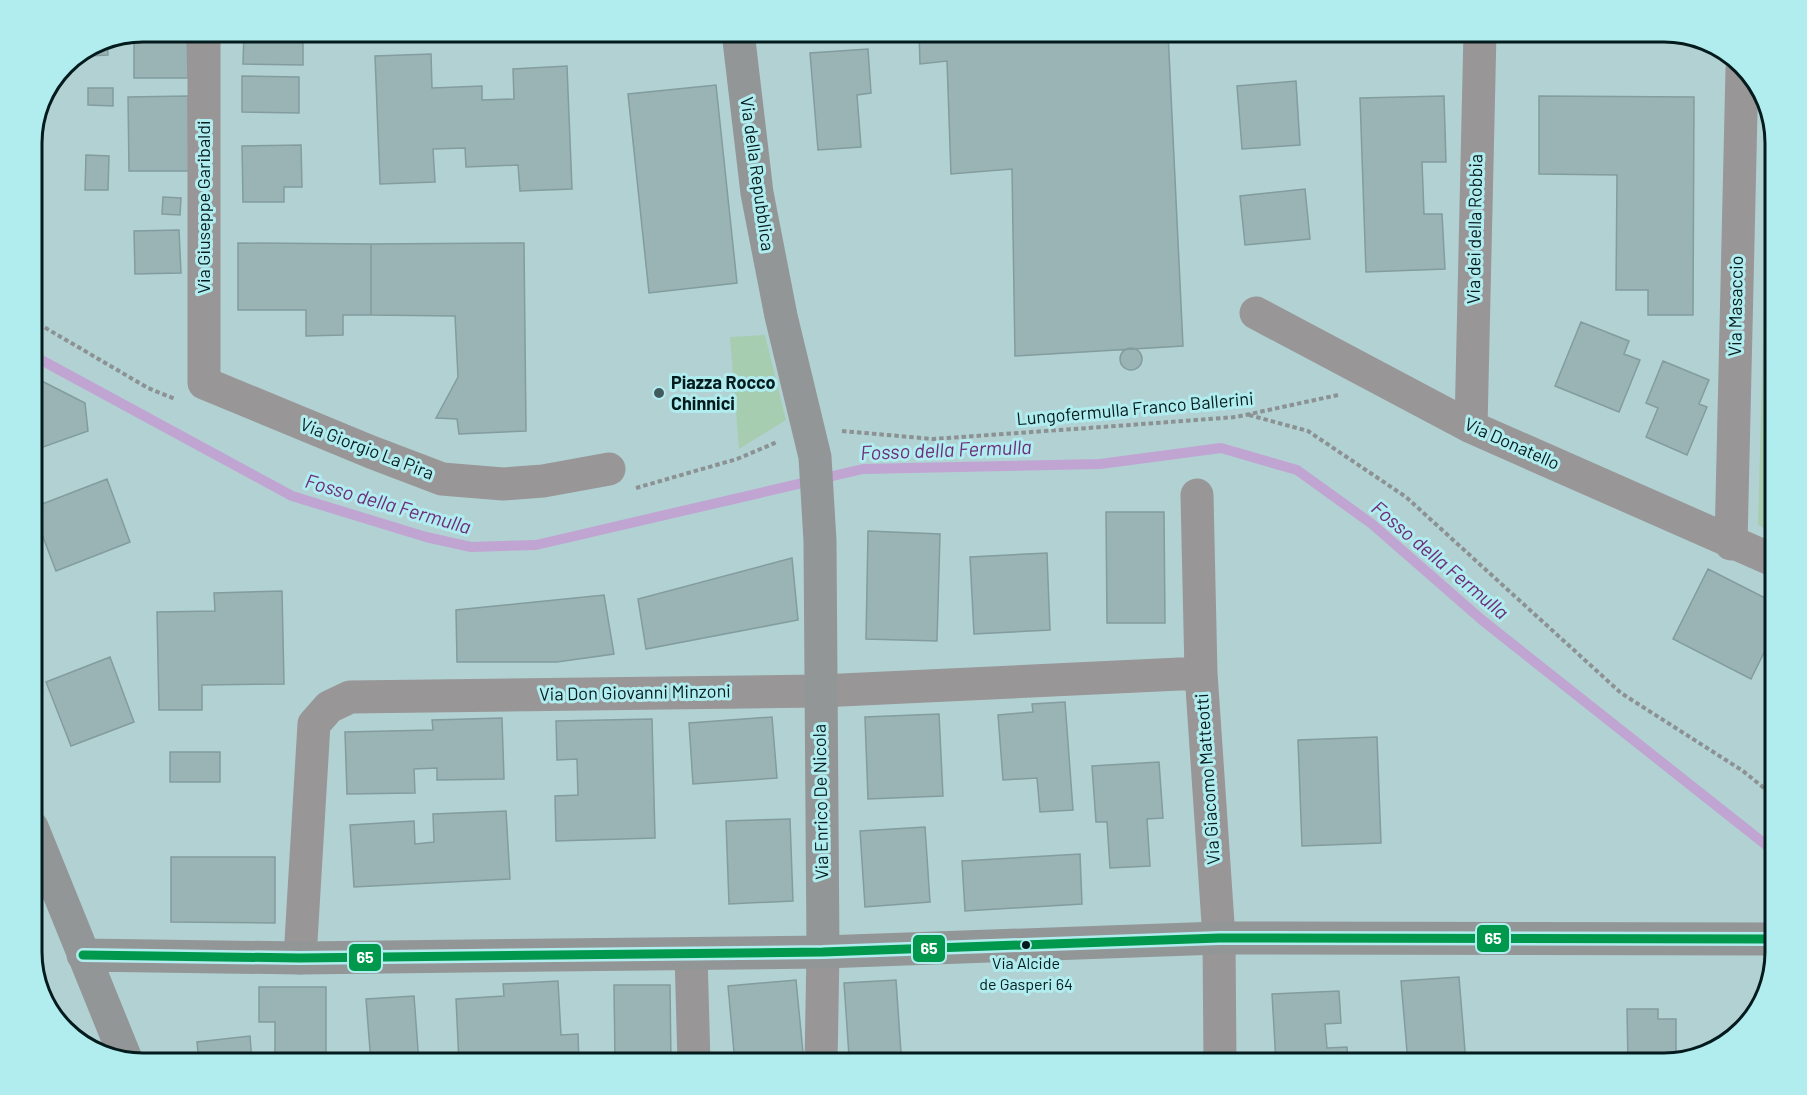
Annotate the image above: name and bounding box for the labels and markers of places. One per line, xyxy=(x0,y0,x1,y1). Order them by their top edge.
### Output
place label: Piazza Rocco Chinnici xyxy=(671,371,776,414)
marker: Piazza Rocco Chinnici xyxy=(652,386,666,400)
marker: Via Alcide de Gasperi 64 xyxy=(1020,939,1032,951)
place label: Via Alcide de Gasperi 64 xyxy=(979,953,1073,993)

